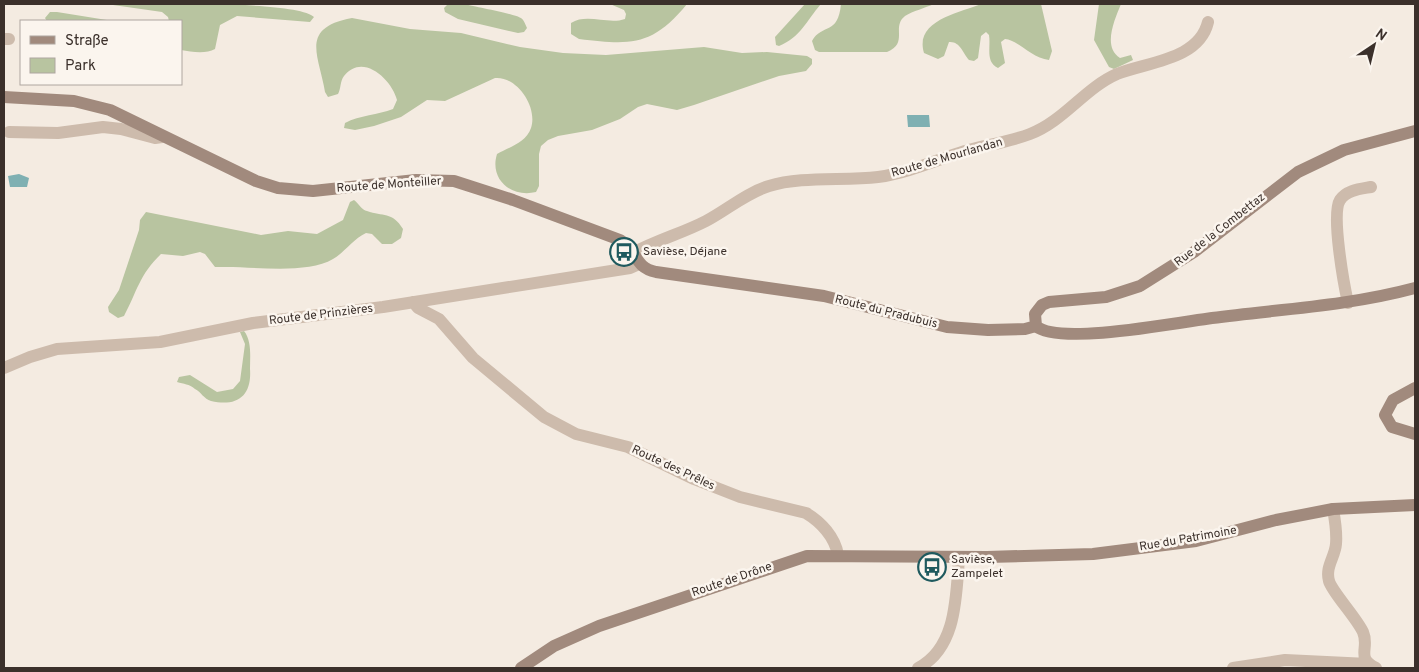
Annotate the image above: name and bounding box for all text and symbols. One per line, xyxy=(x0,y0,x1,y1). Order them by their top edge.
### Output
legend xyxy=(20,20,182,85)
north arrow xyxy=(1349,20,1399,70)
text: N xyxy=(1372,26,1390,45)
text: Straße xyxy=(65,32,109,51)
text: Park xyxy=(65,57,96,76)
street label: Route de Mourlandan xyxy=(889,134,1005,182)
street label: Route de Monteiller xyxy=(336,173,442,197)
street label: Rue de la Combettaz xyxy=(1171,189,1269,271)
bus stop icon: Savièse, Déjane xyxy=(609,237,639,267)
place label: Savièse, Déjane xyxy=(643,244,727,260)
street label: Route du Pradubuis xyxy=(833,291,939,333)
street label: Route de Prinzières xyxy=(268,301,374,329)
street label: Route des Prêles xyxy=(629,442,717,494)
street label: Rue du Patrimoine xyxy=(1138,523,1238,555)
bus stop icon: Savièse, Zampelet xyxy=(917,552,947,582)
place label: Savièse, Zampelet xyxy=(951,552,1003,582)
street label: Route de Drône xyxy=(690,559,774,601)

